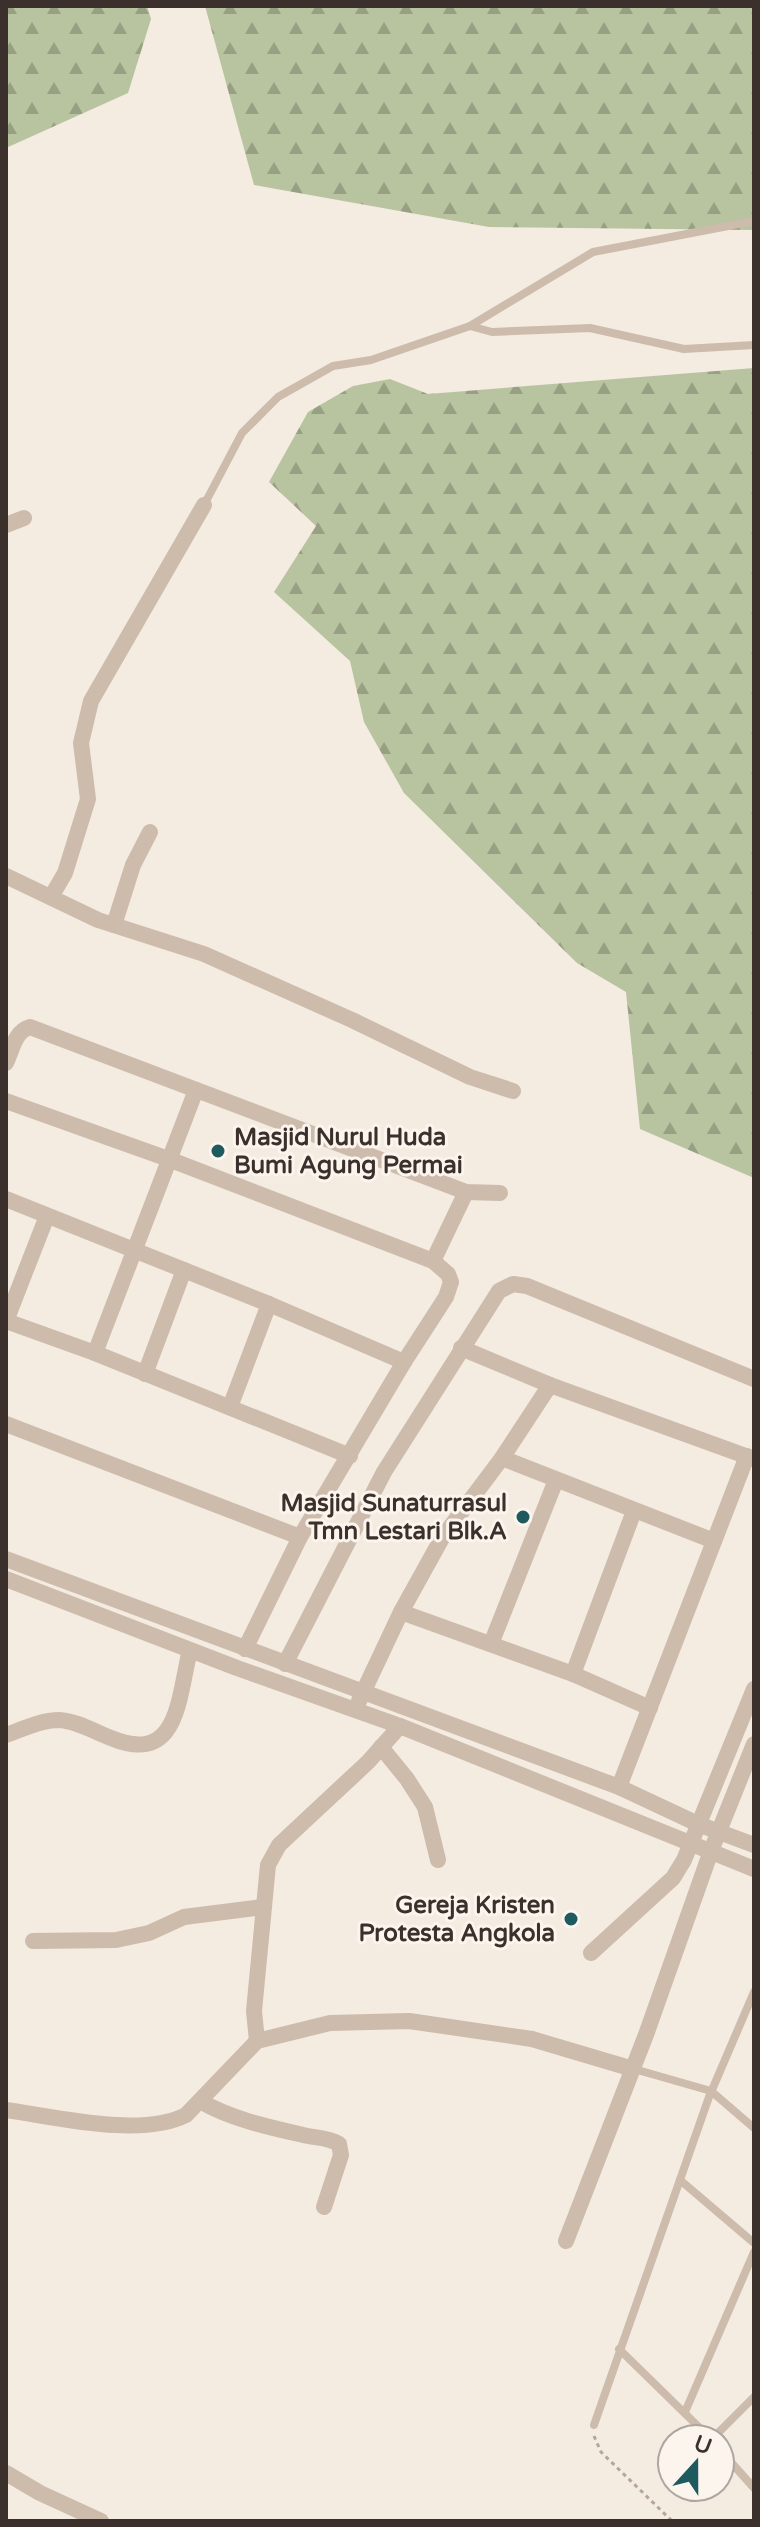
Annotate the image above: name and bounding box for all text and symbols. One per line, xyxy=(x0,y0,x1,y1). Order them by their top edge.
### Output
place label: Masjid Nurul Huda Bumi Agung Permai xyxy=(234,1123,463,1180)
marker: Masjid Nurul Huda Bumi Agung Permai xyxy=(209,1142,227,1160)
place label: Masjid Sunaturrasul Tmn Lestari Blk.A xyxy=(281,1489,507,1546)
marker: Masjid Sunaturrasul Tmn Lestari Blk.A xyxy=(514,1508,532,1526)
place label: Gereja Kristen Protesta Angkola xyxy=(358,1891,555,1948)
marker: Gereja Kristen Protesta Angkola xyxy=(562,1910,580,1928)
north arrow xyxy=(656,2423,736,2503)
text: U xyxy=(690,2430,715,2460)

